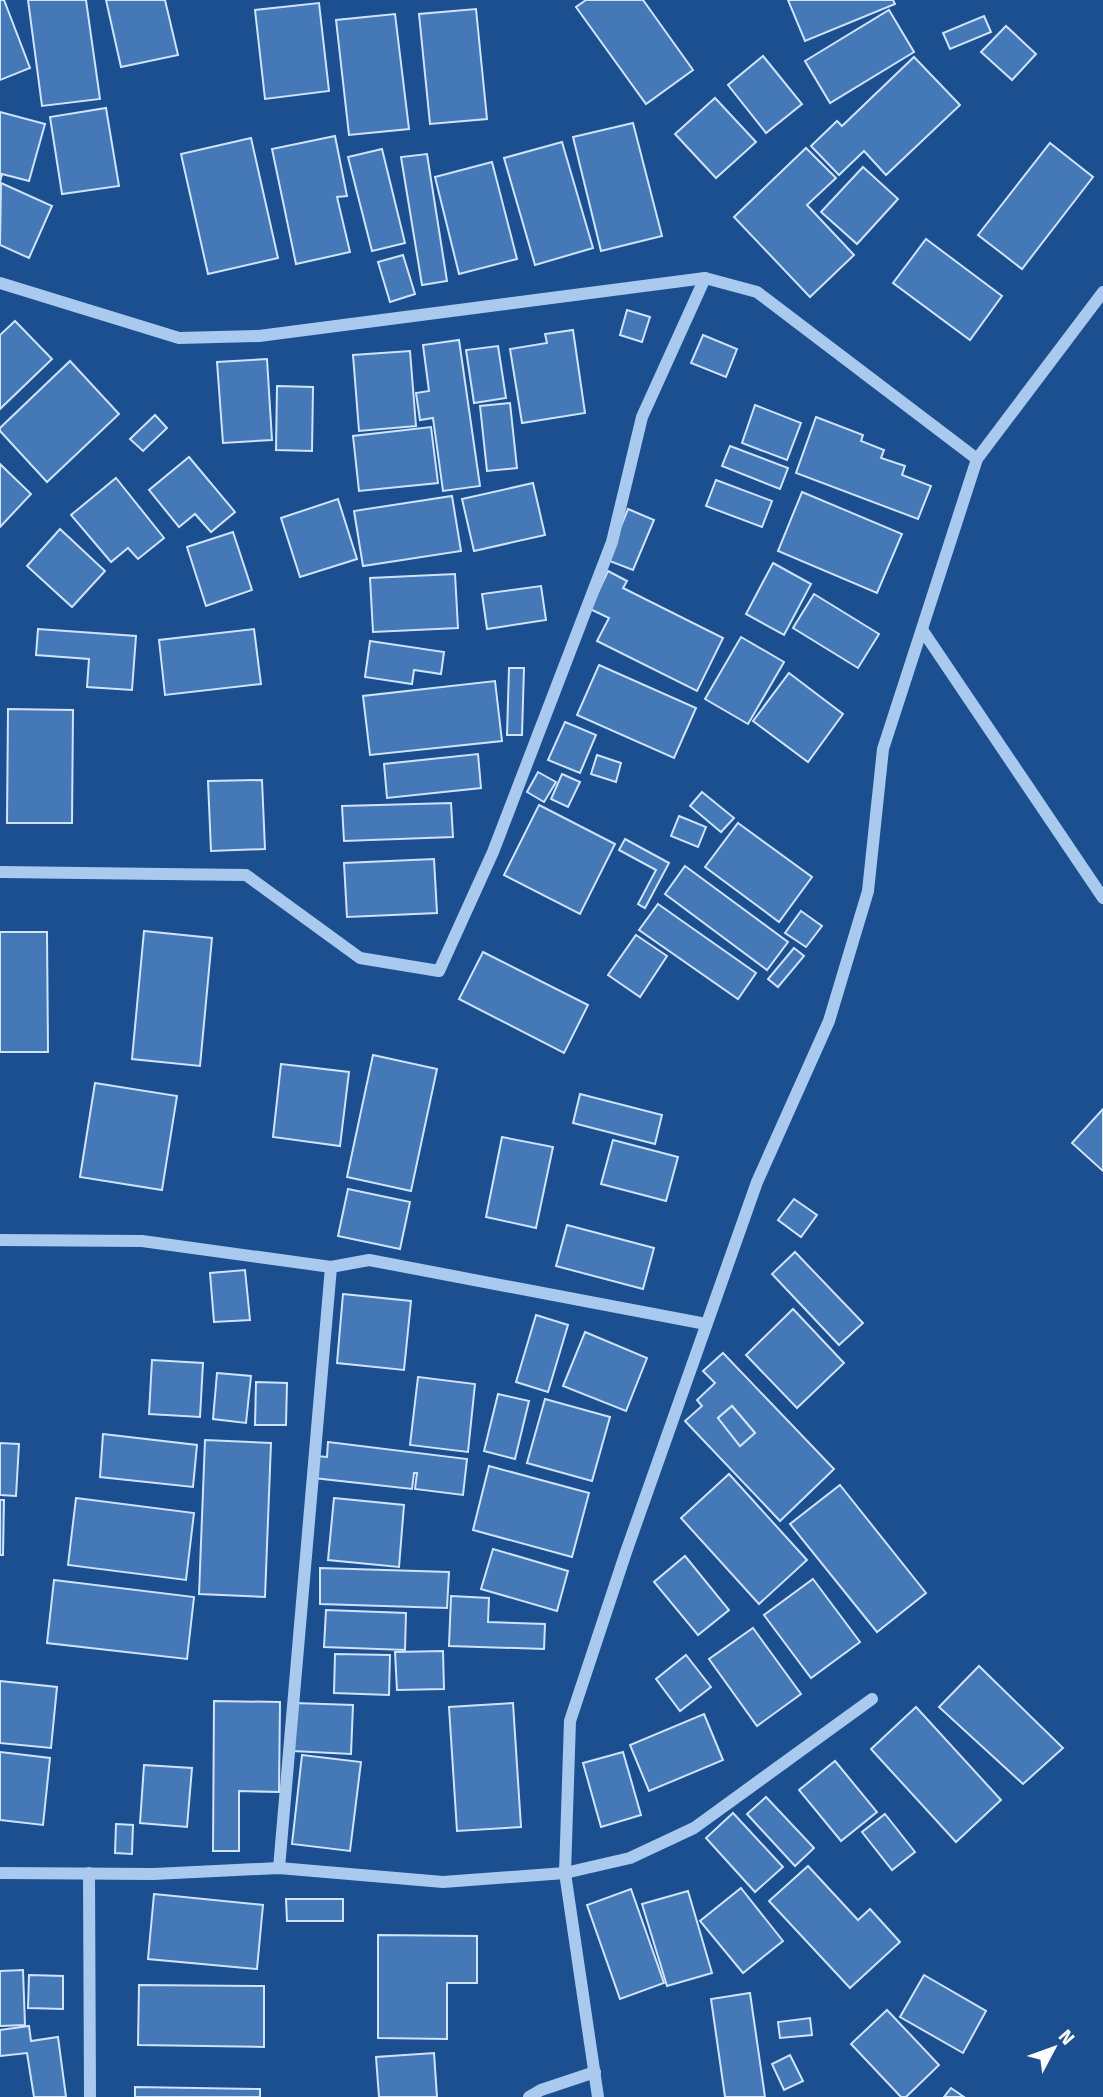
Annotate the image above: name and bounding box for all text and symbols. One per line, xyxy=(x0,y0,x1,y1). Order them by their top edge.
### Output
north arrow xyxy=(1019,2013,1089,2083)
text: N xyxy=(1054,2025,1079,2049)

